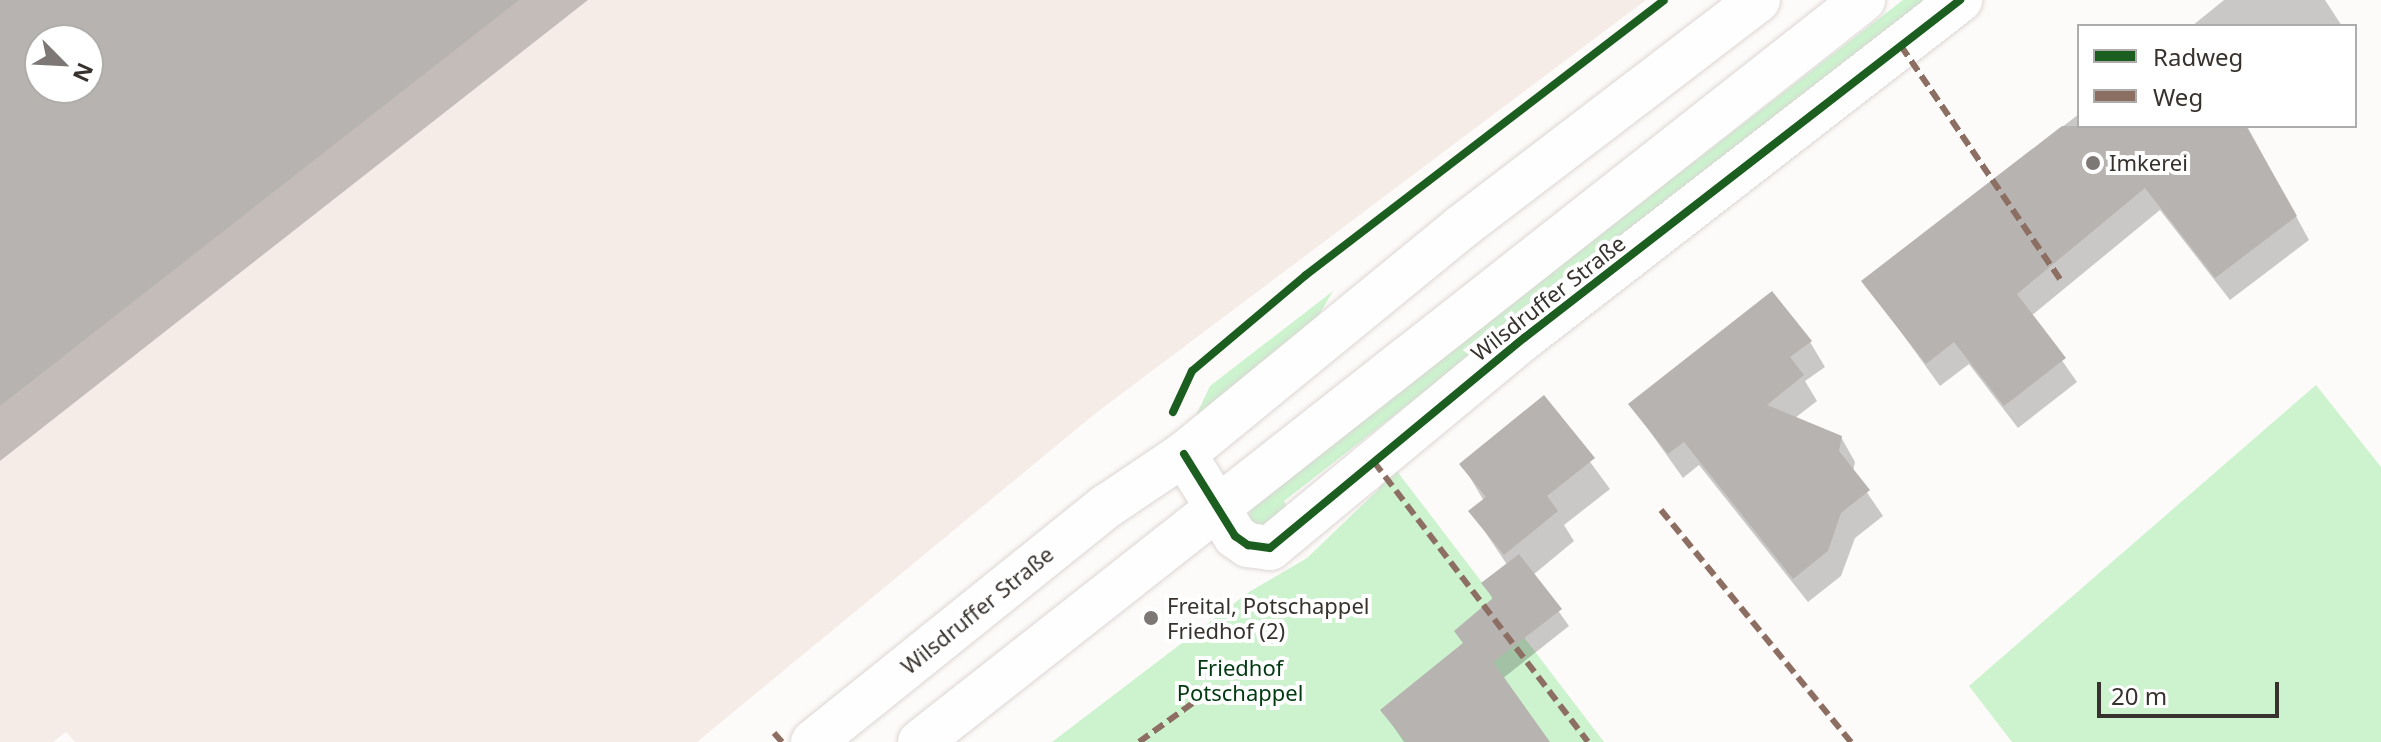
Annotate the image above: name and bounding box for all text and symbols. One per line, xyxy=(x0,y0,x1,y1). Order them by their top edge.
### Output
north arrow xyxy=(24,24,104,104)
legend xyxy=(2077,24,2357,128)
text: Radweg xyxy=(2153,40,2243,73)
text: N xyxy=(67,59,101,87)
text: Weg xyxy=(2153,80,2203,113)
place label: Imkerei xyxy=(2109,150,2188,176)
marker: Imkerei xyxy=(2084,154,2102,172)
street label: Wilsdruffer Straße xyxy=(1466,230,1630,366)
street label: Wilsdruffer Straße xyxy=(896,541,1058,679)
place label: Freital, Potschappel Friedhof (2) xyxy=(1167,592,1369,644)
marker: Freital, Potschappel Friedhof (2) xyxy=(1142,609,1160,627)
park label: Friedhof Potschappel xyxy=(1177,654,1303,706)
scale bar xyxy=(2101,666,2283,716)
text: 20 m xyxy=(2111,679,2167,712)

